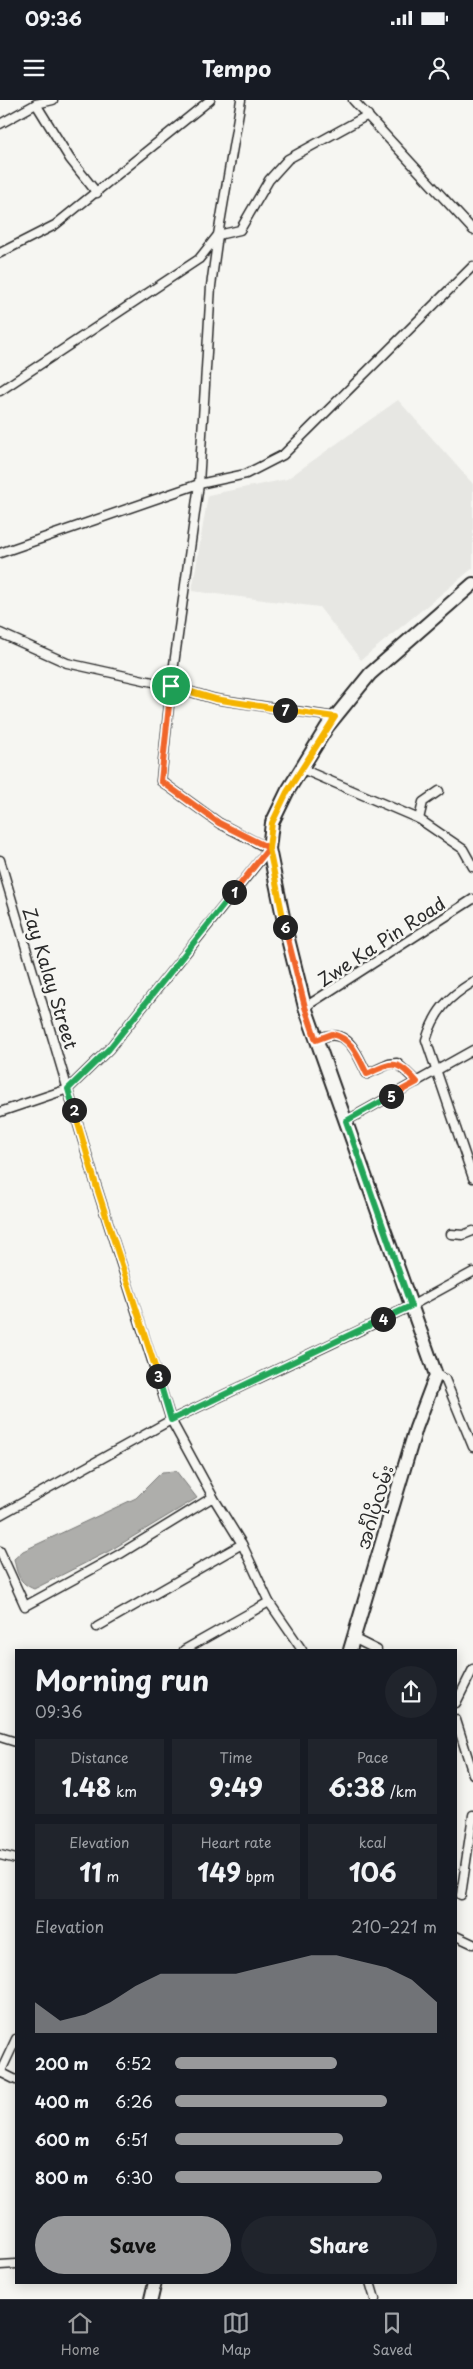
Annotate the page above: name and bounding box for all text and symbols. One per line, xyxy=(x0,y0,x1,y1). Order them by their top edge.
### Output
text: 09:36 xyxy=(25,4,82,32)
text: Tempo xyxy=(202,51,271,84)
icon: menu xyxy=(20,54,48,82)
icon: person xyxy=(425,54,453,82)
pin xyxy=(150,665,192,707)
icon: arrive xyxy=(157,672,185,700)
pin: 7 xyxy=(272,698,298,722)
text: 7 xyxy=(281,700,290,721)
pin: 1 xyxy=(222,880,246,904)
text: 1 xyxy=(231,882,238,903)
street label: Zwe Ka Pin Road xyxy=(312,889,450,993)
street label: Zay Kalay Street xyxy=(17,904,85,1052)
pin: 6 xyxy=(272,914,298,940)
text: 6 xyxy=(281,917,290,938)
pin: 5 xyxy=(378,1084,404,1108)
text: 5 xyxy=(387,1086,396,1107)
pin: 2 xyxy=(62,1098,86,1122)
text: 2 xyxy=(70,1100,79,1121)
pin: 4 xyxy=(370,1306,396,1332)
text: 4 xyxy=(379,1309,388,1330)
pin: 3 xyxy=(146,1364,170,1388)
text: 3 xyxy=(154,1366,163,1387)
street label: အင်္ဂါပိုလမ်း xyxy=(348,1462,402,1553)
text: Morning run xyxy=(35,1658,209,1701)
button: share xyxy=(385,1666,437,1718)
text: 09:36 xyxy=(35,1699,82,1723)
text: Distance xyxy=(70,1747,129,1768)
text: Time xyxy=(219,1747,253,1768)
text: Pace xyxy=(357,1747,388,1768)
text: 1.48 xyxy=(62,1768,111,1806)
text: 9:49 xyxy=(209,1768,263,1806)
text: 6:38 xyxy=(328,1768,385,1806)
text: km xyxy=(111,1781,137,1802)
text: /km xyxy=(385,1781,417,1802)
text: Elevation xyxy=(69,1832,130,1853)
text: Heart rate xyxy=(201,1832,271,1853)
text: kcal xyxy=(359,1832,387,1853)
text: 11 xyxy=(79,1853,102,1891)
text: 149 xyxy=(197,1853,241,1891)
text: 106 xyxy=(349,1853,397,1891)
text: m xyxy=(102,1866,119,1887)
text: bpm xyxy=(241,1866,275,1887)
text: Elevation xyxy=(35,1914,104,1938)
text: 210–221 m xyxy=(351,1914,437,1938)
text: 200 m xyxy=(35,2051,89,2075)
text: 6:52 xyxy=(115,2051,152,2075)
text: 400 m xyxy=(35,2089,89,2113)
text: 6:26 xyxy=(115,2089,153,2113)
text: 600 m xyxy=(35,2127,89,2151)
text: 6:51 xyxy=(115,2127,148,2151)
text: 800 m xyxy=(35,2165,88,2189)
text: 6:30 xyxy=(115,2165,153,2189)
button: Save xyxy=(35,2216,231,2274)
button: Share xyxy=(241,2216,437,2274)
tab: Home xyxy=(61,2309,100,2360)
tab: Map xyxy=(221,2309,251,2360)
tab: Saved xyxy=(373,2309,412,2360)

